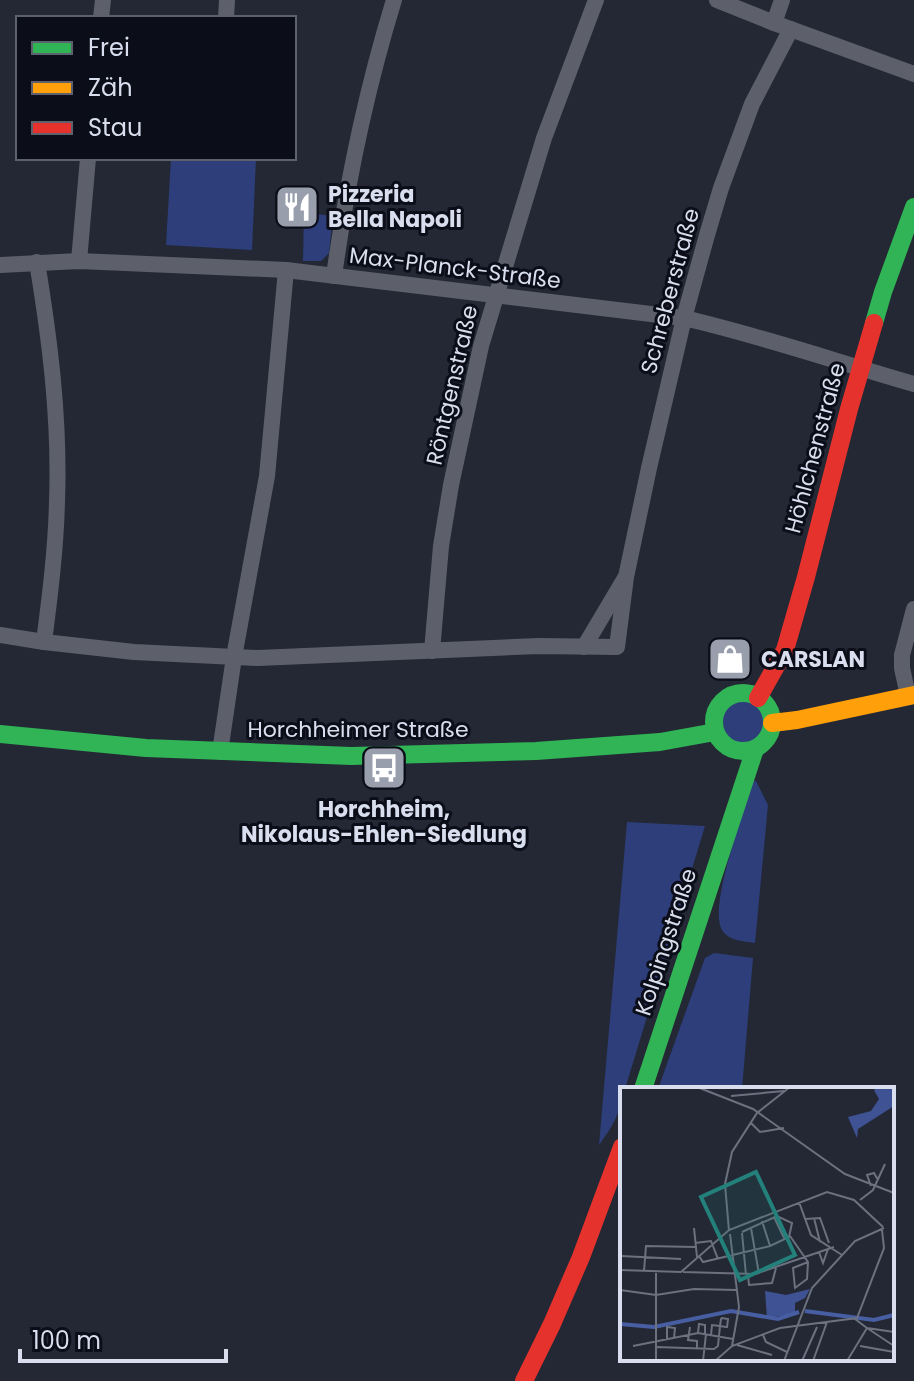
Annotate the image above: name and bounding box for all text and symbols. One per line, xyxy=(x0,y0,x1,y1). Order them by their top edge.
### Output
legend xyxy=(16,16,296,160)
text: Frei xyxy=(88,31,130,64)
text: Zäh xyxy=(88,71,133,104)
text: Stau xyxy=(88,111,142,144)
place label: Pizzeria Bella Napoli xyxy=(328,179,462,235)
restaurant icon: Pizzeria Bella Napoli xyxy=(273,183,321,231)
street label: Schreberstraße xyxy=(633,205,707,377)
street label: Max-Planck-Straße xyxy=(347,240,563,296)
street label: Röntgenstraße xyxy=(419,302,485,468)
street label: Höhlchenstraße xyxy=(777,359,853,537)
shop icon: CARSLAN xyxy=(706,635,754,683)
place label: CARSLAN xyxy=(761,644,865,675)
street label: Horchheimer Straße xyxy=(247,714,469,745)
bus stop icon: Horchheim, Nikolaus-Ehlen-Siedlung xyxy=(360,744,408,792)
place label: Horchheim, Nikolaus-Ehlen-Siedlung xyxy=(241,794,527,850)
street label: Kolpingstraße xyxy=(628,864,704,1020)
inset map xyxy=(620,1087,894,1361)
scale bar xyxy=(20,1313,226,1363)
text: 100 m xyxy=(32,1324,101,1357)

